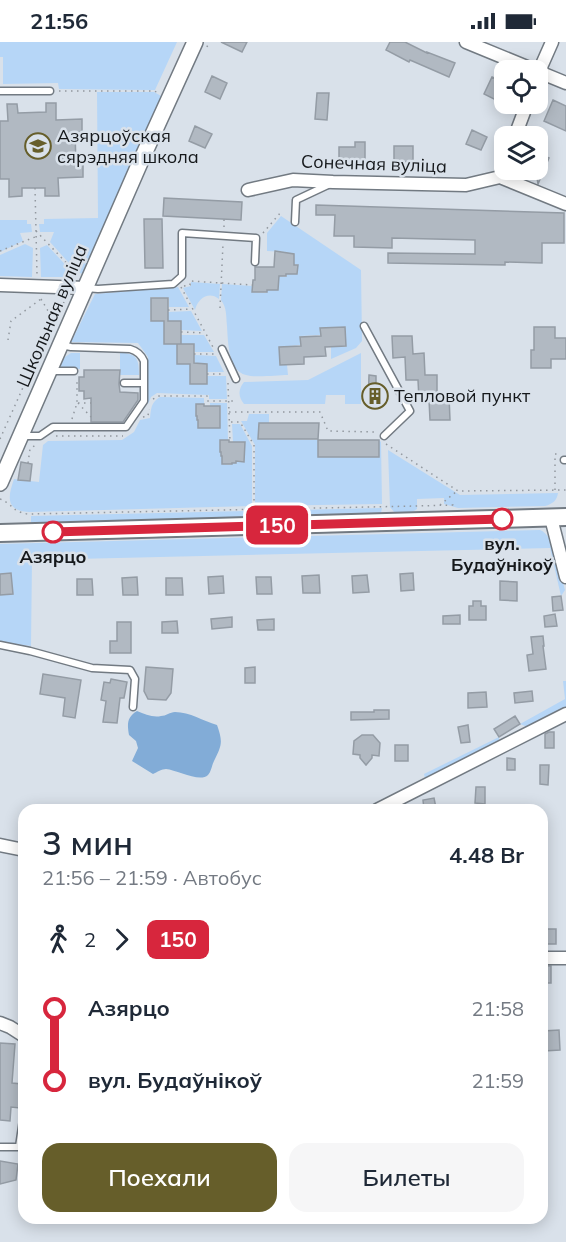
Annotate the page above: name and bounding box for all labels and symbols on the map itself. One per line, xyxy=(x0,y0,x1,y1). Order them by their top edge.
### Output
place label: Азярцоўская сярэдняя школа xyxy=(57,124,199,168)
school or university icon: Азярцоўская сярэдняя школа xyxy=(23,131,53,161)
street label: Сонечная вуліца xyxy=(301,149,447,178)
street label: Школьная вуліца xyxy=(11,241,92,390)
building icon: Тепловой пункт xyxy=(360,381,390,411)
place label: Тепловой пункт xyxy=(394,384,531,407)
line badge: 150 xyxy=(242,506,312,544)
marker: вул. Будаўнікоў xyxy=(491,508,513,530)
marker: Азярцо xyxy=(42,521,64,543)
place label: вул. Будаўнікоў xyxy=(451,532,553,576)
place label: Азярцо xyxy=(19,545,87,568)

